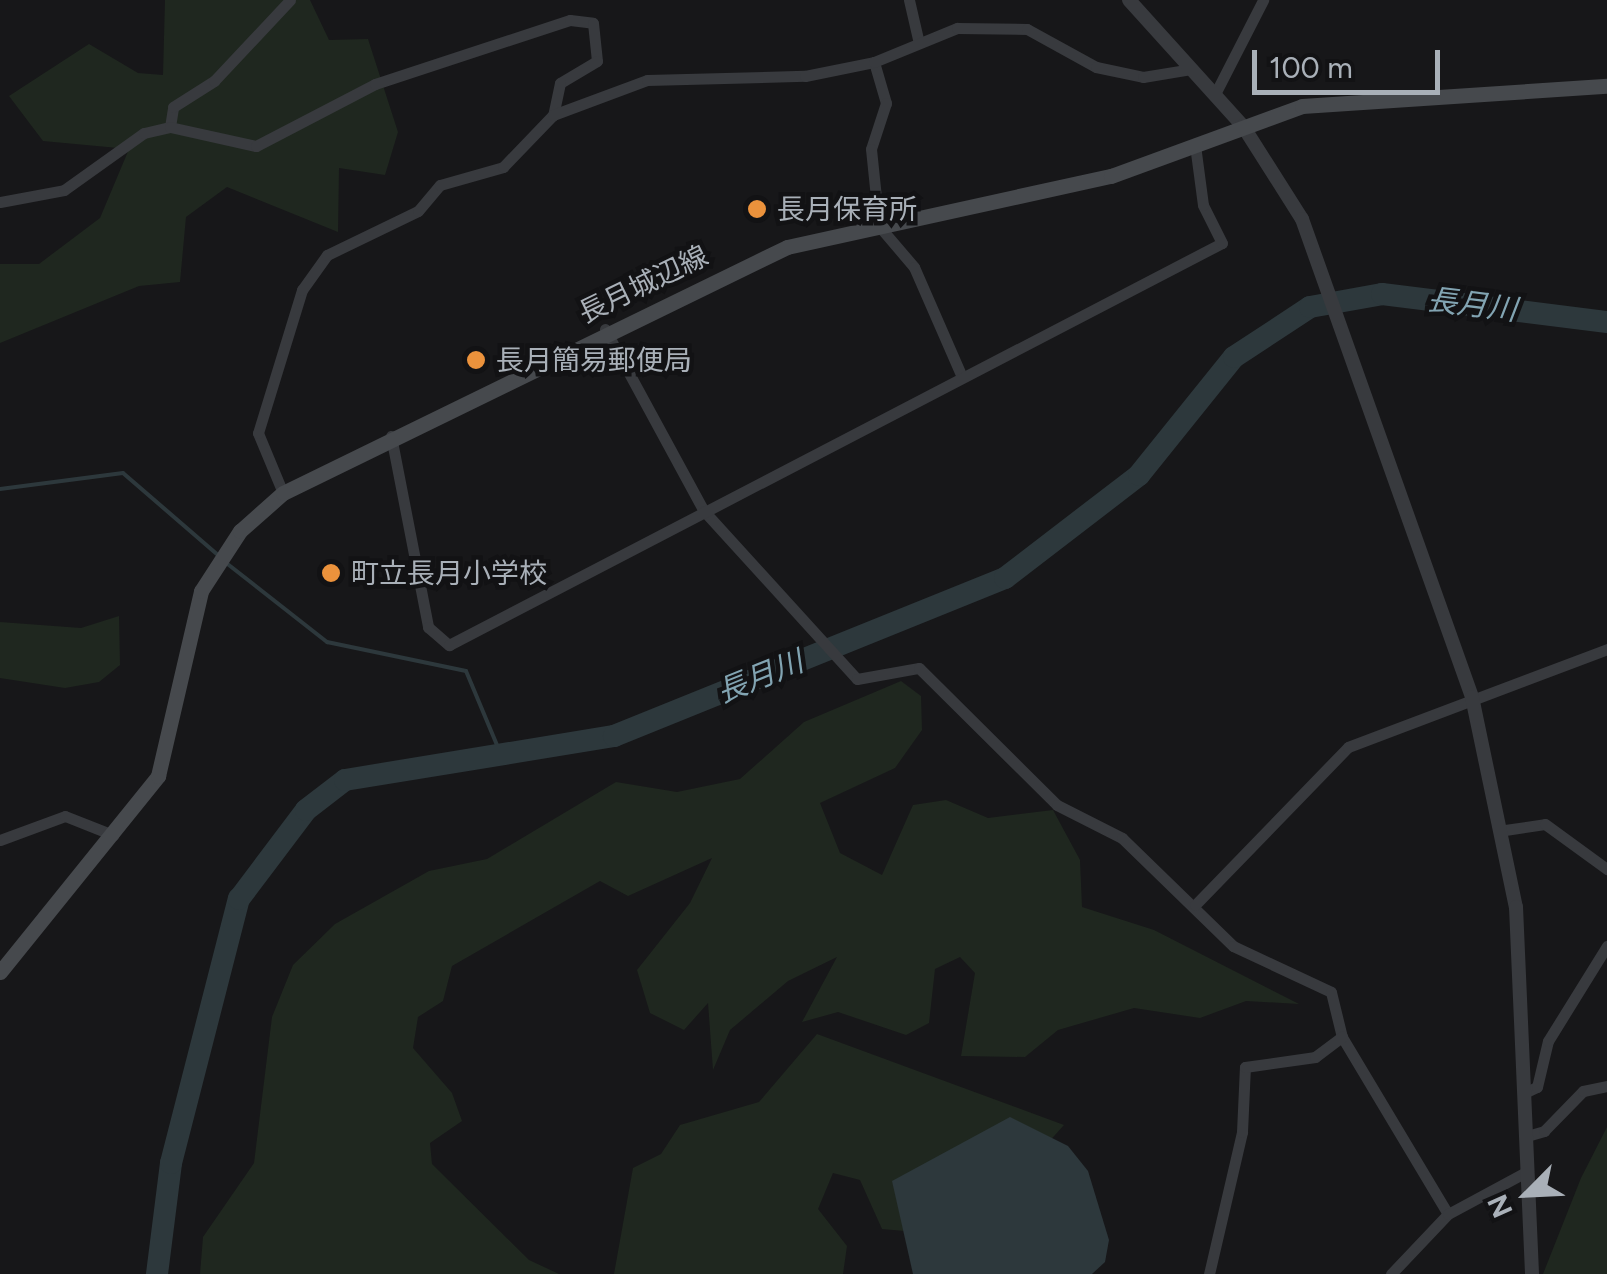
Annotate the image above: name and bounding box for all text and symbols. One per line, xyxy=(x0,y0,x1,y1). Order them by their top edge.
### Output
scale bar xyxy=(1257,30,1444,92)
text: 100 m xyxy=(1269,49,1353,86)
place label: 長月保育所 xyxy=(777,192,917,226)
marker: 長月保育所 xyxy=(746,198,768,220)
street label: 長月城辺線 xyxy=(573,238,713,330)
water label: 長月川 xyxy=(1425,282,1519,328)
place label: 長月簡易郵便局 xyxy=(496,343,692,377)
marker: 長月簡易郵便局 xyxy=(465,349,487,371)
place label: 町立長月小学校 xyxy=(351,556,547,590)
marker: 町立長月小学校 xyxy=(320,562,342,584)
water label: 長月川 xyxy=(712,643,808,711)
north arrow xyxy=(1477,1144,1577,1244)
text: N xyxy=(1480,1189,1520,1223)

